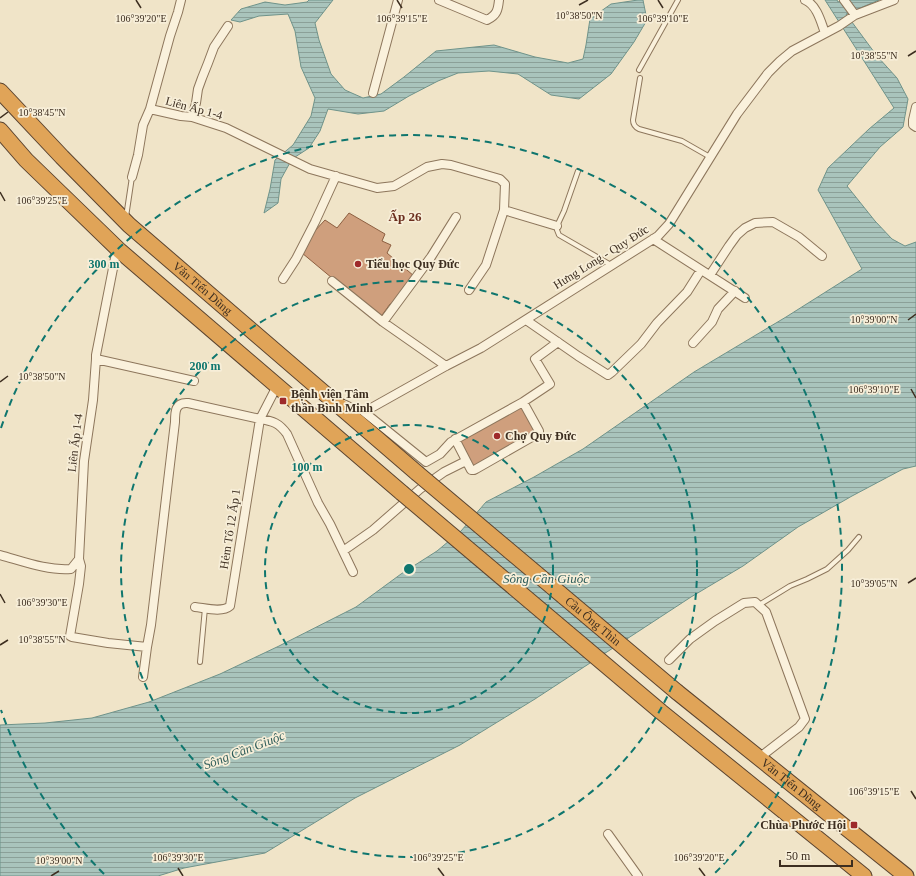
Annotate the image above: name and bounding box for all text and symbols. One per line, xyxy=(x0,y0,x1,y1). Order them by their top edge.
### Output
text: 10°38'50"N xyxy=(555,10,603,21)
text: 106°39'20"E xyxy=(116,13,167,24)
text: 106°39'15"E xyxy=(377,13,428,24)
text: 106°39'10"E xyxy=(638,13,689,24)
text: 10°38'55"N xyxy=(850,50,898,61)
street label: Liên Ấp 1-4 xyxy=(164,93,224,122)
text: 10°38'45"N xyxy=(18,107,66,118)
text: 106°39'25"E xyxy=(17,195,68,206)
district label: Ấp 26 xyxy=(389,209,422,224)
street label: Hưng Long - Quy Đức xyxy=(551,222,651,292)
text: 300 m xyxy=(89,257,120,271)
place label: Tiểu học Quy Đức xyxy=(366,257,460,271)
street label: Văn Tiến Dũng xyxy=(170,259,235,318)
marker: Tiểu học Quy Đức xyxy=(353,259,363,269)
text: 10°39'00"N xyxy=(850,314,898,325)
text: 200 m xyxy=(190,359,221,373)
text: 10°38'50"N xyxy=(18,371,66,382)
text: 106°39'10"E xyxy=(849,384,900,395)
place label: Bệnh viện Tâm thần Bình Minh xyxy=(291,387,373,415)
marker: Bệnh viện Tâm thần Bình Minh xyxy=(278,396,288,406)
street label: Liên Ấp 1-4 xyxy=(63,413,86,473)
place label: Chợ Quy Đức xyxy=(505,429,577,443)
marker: Chợ Quy Đức xyxy=(492,431,502,441)
text: 100 m xyxy=(292,460,323,474)
street label: Hẻm Tổ 12 Ấp 1 xyxy=(216,488,243,570)
centre of rings xyxy=(402,562,416,576)
water label: Sông Cần Giuộc xyxy=(503,571,589,586)
text: 10°39'05"N xyxy=(850,578,898,589)
street label: Cầu Ông Thìn xyxy=(562,594,624,649)
text: 106°39'30"E xyxy=(17,597,68,608)
text: 10°38'55"N xyxy=(18,634,66,645)
water label: Sông Cần Giuộc xyxy=(201,728,287,772)
street label: Văn Tiến Dũng xyxy=(758,755,825,813)
text: 106°39'15"E xyxy=(849,786,900,797)
place label: Chùa Phước Hội xyxy=(760,818,847,832)
marker: Chùa Phước Hội xyxy=(849,820,859,830)
scale bar xyxy=(780,842,852,868)
text: 50 m xyxy=(786,849,811,863)
text: 106°39'30"E xyxy=(153,852,204,863)
text: 106°39'25"E xyxy=(413,852,464,863)
text: 106°39'20"E xyxy=(674,852,725,863)
text: 10°39'00"N xyxy=(35,855,83,866)

